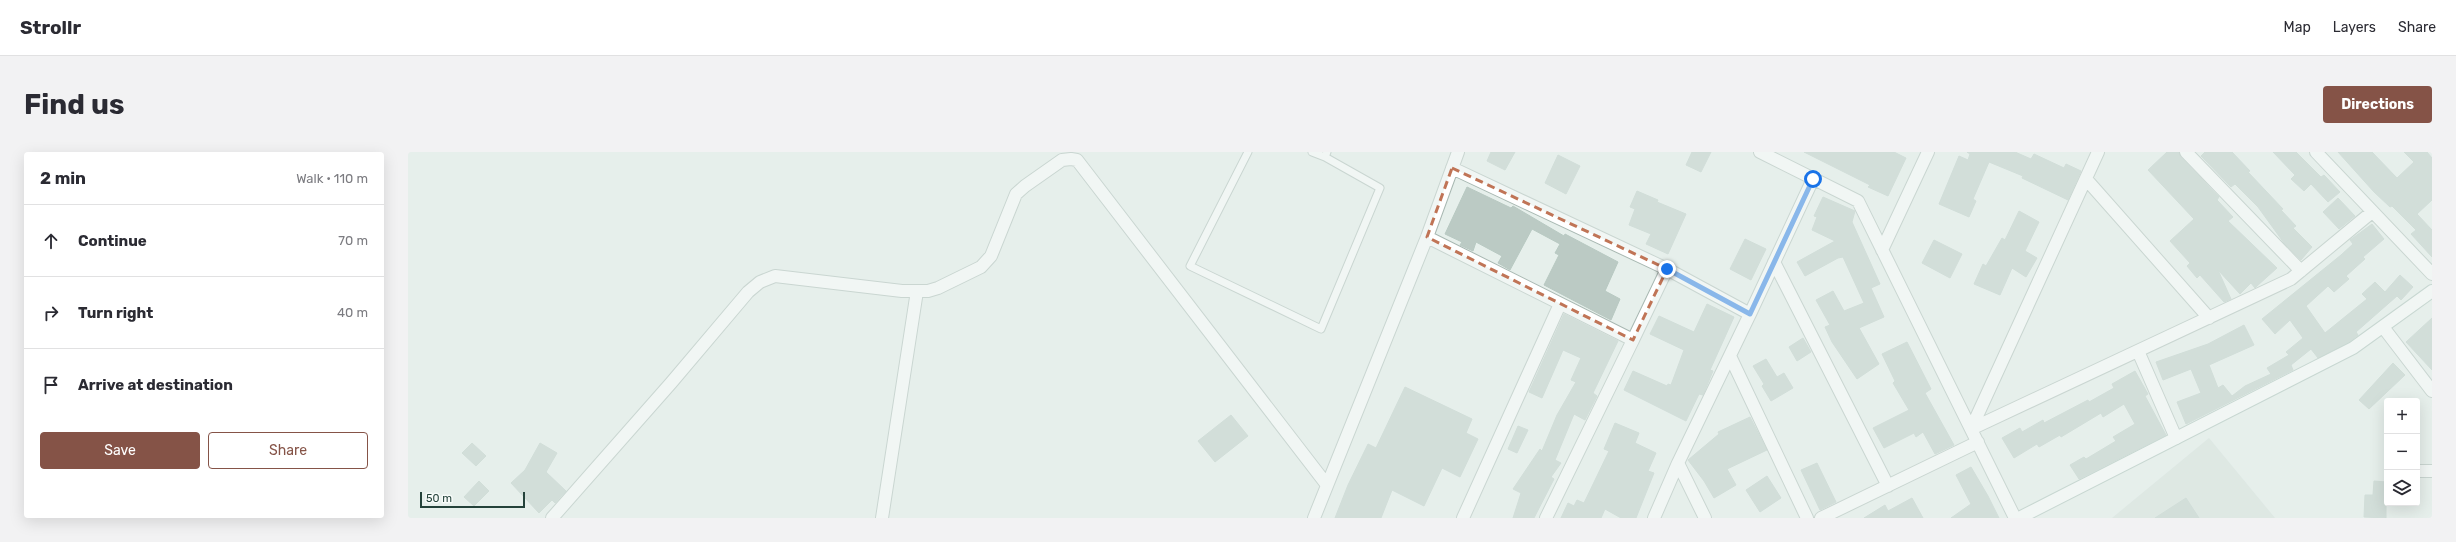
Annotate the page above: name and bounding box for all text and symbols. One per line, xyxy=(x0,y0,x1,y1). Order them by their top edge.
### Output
text: Strollr xyxy=(20,16,81,39)
text: Map xyxy=(2284,19,2311,36)
text: Layers xyxy=(2333,19,2376,36)
text: Share xyxy=(2398,19,2436,36)
button: Directions xyxy=(2323,86,2432,123)
text: Find us xyxy=(24,88,124,121)
text: 2 min xyxy=(40,168,86,188)
route start xyxy=(1804,170,1822,188)
text: Walk · 110 m xyxy=(296,171,368,186)
icon: ahead xyxy=(40,230,62,252)
text: Continue xyxy=(78,232,147,250)
text: 70 m xyxy=(338,233,368,248)
route end xyxy=(1658,260,1676,278)
icon: right xyxy=(40,302,62,324)
text: Turn right xyxy=(78,304,153,322)
text: 40 m xyxy=(337,305,368,320)
icon: arrive xyxy=(40,374,62,396)
text: Arrive at destination xyxy=(78,376,233,394)
map controls xyxy=(2384,398,2420,506)
button: + xyxy=(2384,398,2420,434)
button: Save xyxy=(40,432,200,469)
button: Share xyxy=(208,432,368,469)
button: − xyxy=(2384,434,2420,470)
button: layers xyxy=(2384,470,2420,506)
scale bar xyxy=(420,490,525,509)
text: 50 m xyxy=(426,492,452,505)

